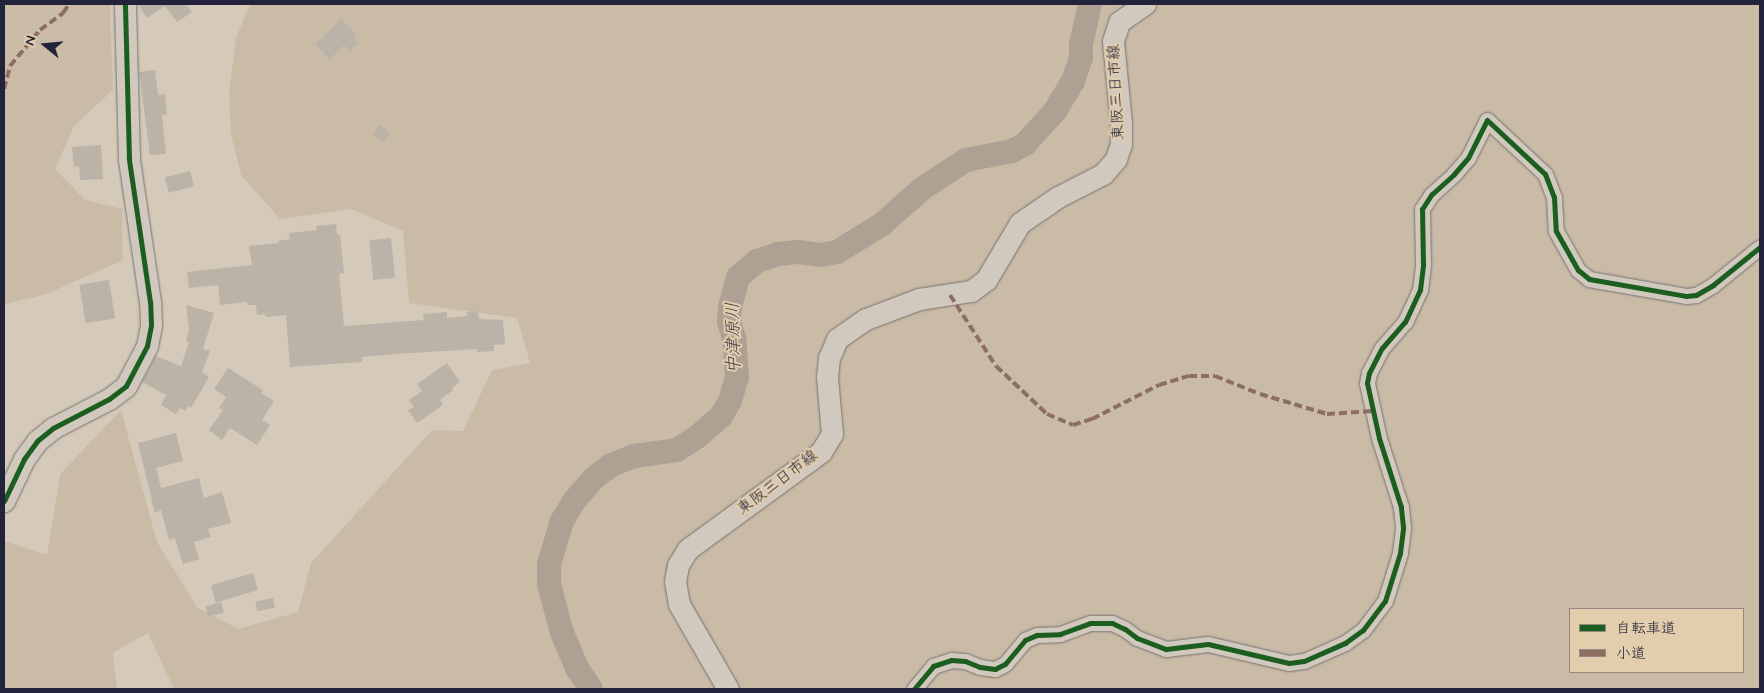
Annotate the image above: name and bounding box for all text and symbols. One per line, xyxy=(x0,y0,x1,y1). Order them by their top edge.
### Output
north arrow xyxy=(20,20,70,70)
text: N xyxy=(21,34,41,48)
street label: 東阪三日市線 xyxy=(1105,44,1129,140)
water label: 中津原川 xyxy=(723,302,745,374)
street label: 東阪三日市線 xyxy=(734,446,822,520)
legend xyxy=(1569,608,1744,673)
text: 自転車道 xyxy=(1616,619,1676,639)
text: 小道 xyxy=(1616,644,1646,664)

